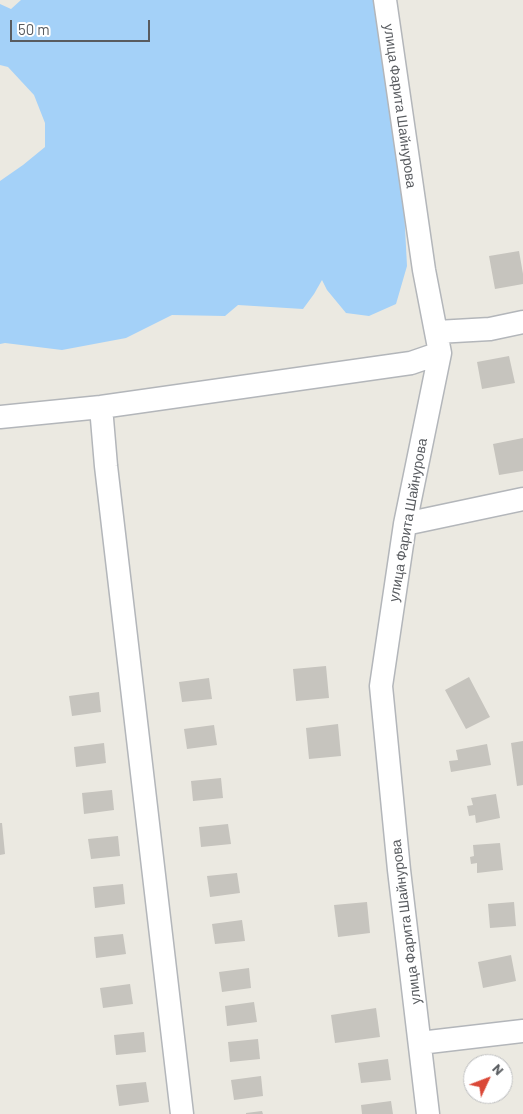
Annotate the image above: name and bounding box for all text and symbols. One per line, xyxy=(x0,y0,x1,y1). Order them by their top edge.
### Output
scale bar xyxy=(12,10,152,42)
text: 50 m xyxy=(18,20,50,38)
street label: улица Фарита Шайнурова xyxy=(380,23,420,189)
street label: улица Фарита Шайнурова xyxy=(385,437,431,603)
street label: улица Фарита Шайнурова xyxy=(388,839,424,1005)
north arrow xyxy=(463,1054,513,1104)
text: N xyxy=(489,1060,508,1078)

